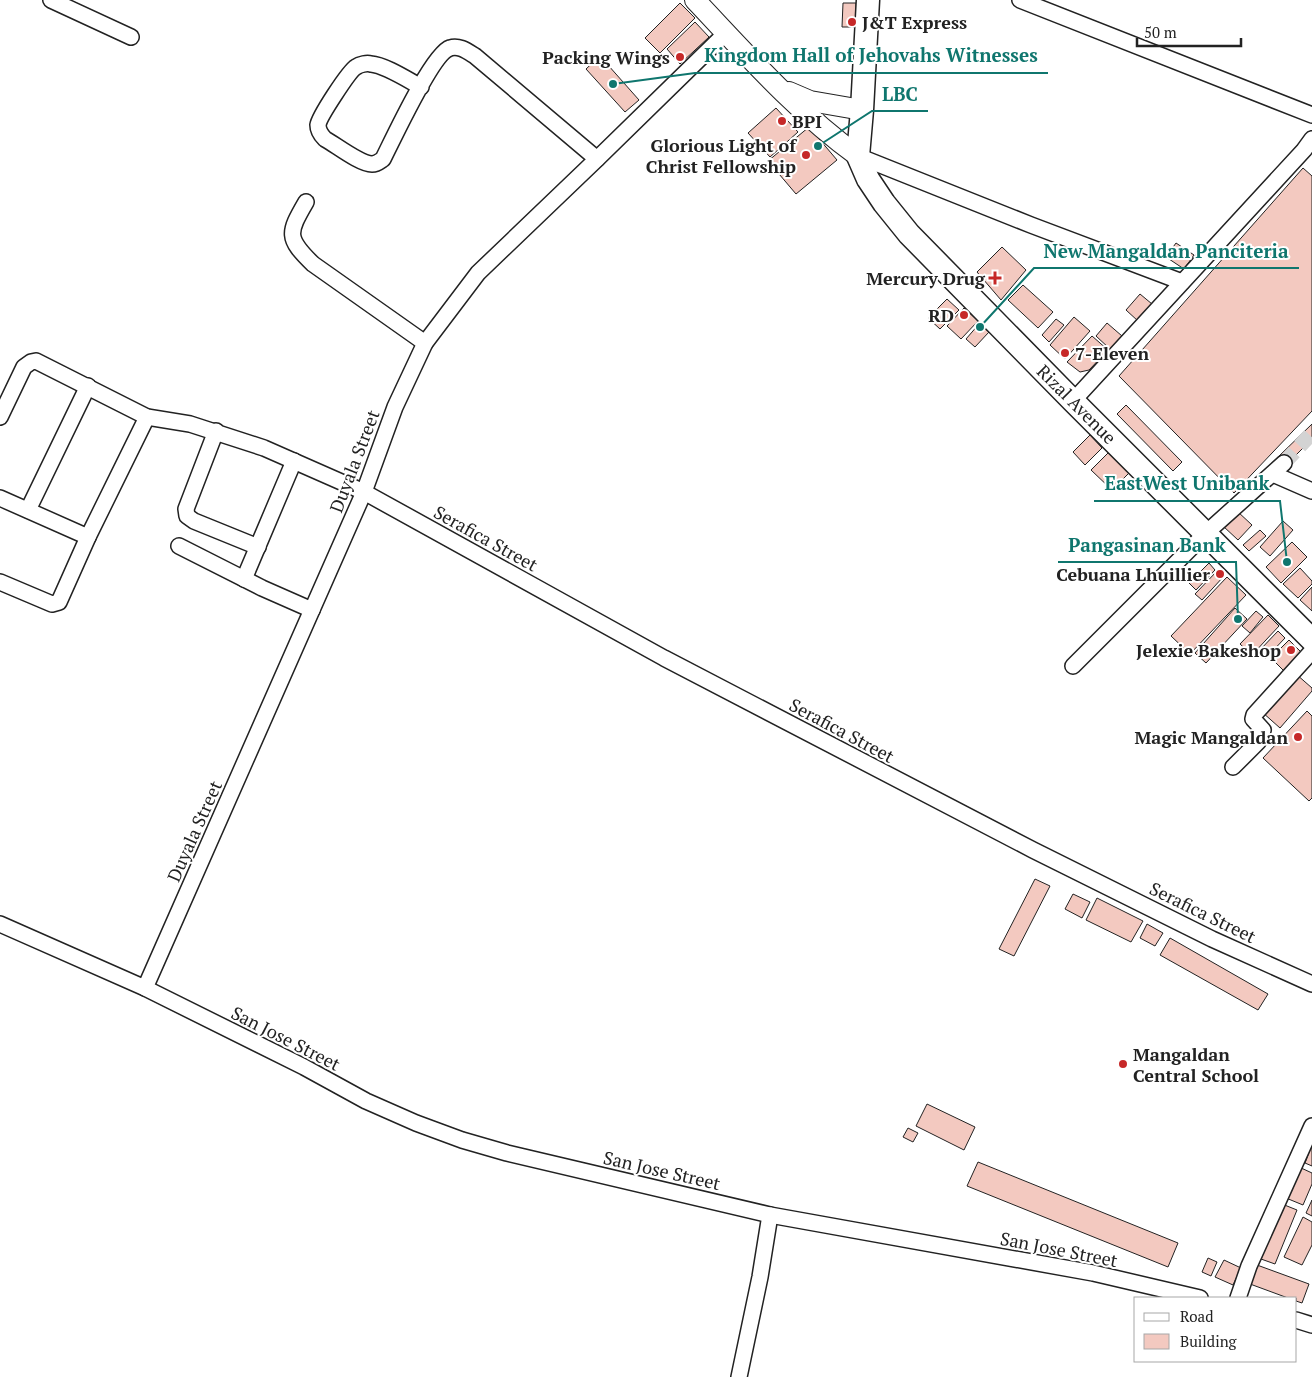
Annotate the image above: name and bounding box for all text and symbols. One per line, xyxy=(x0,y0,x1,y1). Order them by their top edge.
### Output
place label: J&T Express xyxy=(862,10,967,34)
scale bar xyxy=(1137,15,1241,47)
marker: J&T Express xyxy=(846,16,858,28)
text: 50 m xyxy=(1144,22,1177,42)
callout: Kingdom Hall of Jehovahs Witnesses xyxy=(695,39,1048,73)
text: Kingdom Hall of Jehovahs Witnesses xyxy=(704,42,1038,67)
place label: Packing Wings xyxy=(542,45,670,69)
marker: Packing Wings xyxy=(674,51,686,63)
callout: LBC xyxy=(872,77,928,111)
text: LBC xyxy=(882,81,918,106)
place label: BPI xyxy=(792,109,822,133)
marker: BPI xyxy=(776,115,788,127)
place label: Glorious Light of Christ Fellowship xyxy=(646,133,797,178)
marker: Glorious Light of Christ Fellowship xyxy=(800,149,812,161)
callout: New Mangaldan Panciteria xyxy=(1034,234,1299,268)
text: New Mangaldan Panciteria xyxy=(1043,238,1289,263)
place label: Mercury Drug xyxy=(866,266,986,290)
marker: Mercury Drug xyxy=(989,272,1001,284)
place label: RD xyxy=(928,303,954,327)
marker: RD xyxy=(958,309,970,321)
place label: 7-Eleven xyxy=(1075,341,1149,365)
marker: 7-Eleven xyxy=(1059,347,1071,359)
street label: Rizal Avenue xyxy=(1032,359,1122,449)
street label: Duyala Street xyxy=(323,406,385,516)
callout: EastWest Unibank xyxy=(1094,467,1280,501)
text: EastWest Unibank xyxy=(1104,470,1270,495)
street label: Serafica Street xyxy=(430,500,543,577)
callout: Pangasinan Bank xyxy=(1058,528,1236,562)
text: Pangasinan Bank xyxy=(1068,532,1227,557)
place label: Cebuana Lhuillier xyxy=(1056,562,1210,586)
marker: Cebuana Lhuillier xyxy=(1214,568,1226,580)
place label: Jelexie Bakeshop xyxy=(1136,638,1281,662)
marker: Jelexie Bakeshop xyxy=(1285,644,1297,656)
street label: Serafica Street xyxy=(785,692,899,768)
place label: Magic Mangaldan xyxy=(1135,725,1288,749)
marker: Magic Mangaldan xyxy=(1292,731,1304,743)
street label: Duyala Street xyxy=(161,776,227,885)
street label: Serafica Street xyxy=(1146,876,1260,948)
street label: San Jose Street xyxy=(227,1000,345,1076)
place label: Mangaldan Central School xyxy=(1133,1042,1259,1087)
marker: Mangaldan Central School xyxy=(1117,1058,1129,1070)
street label: San Jose Street xyxy=(601,1145,723,1195)
street label: San Jose Street xyxy=(998,1226,1120,1272)
legend xyxy=(1134,1297,1297,1362)
text: Road xyxy=(1180,1306,1213,1326)
text: Building xyxy=(1180,1331,1238,1351)

